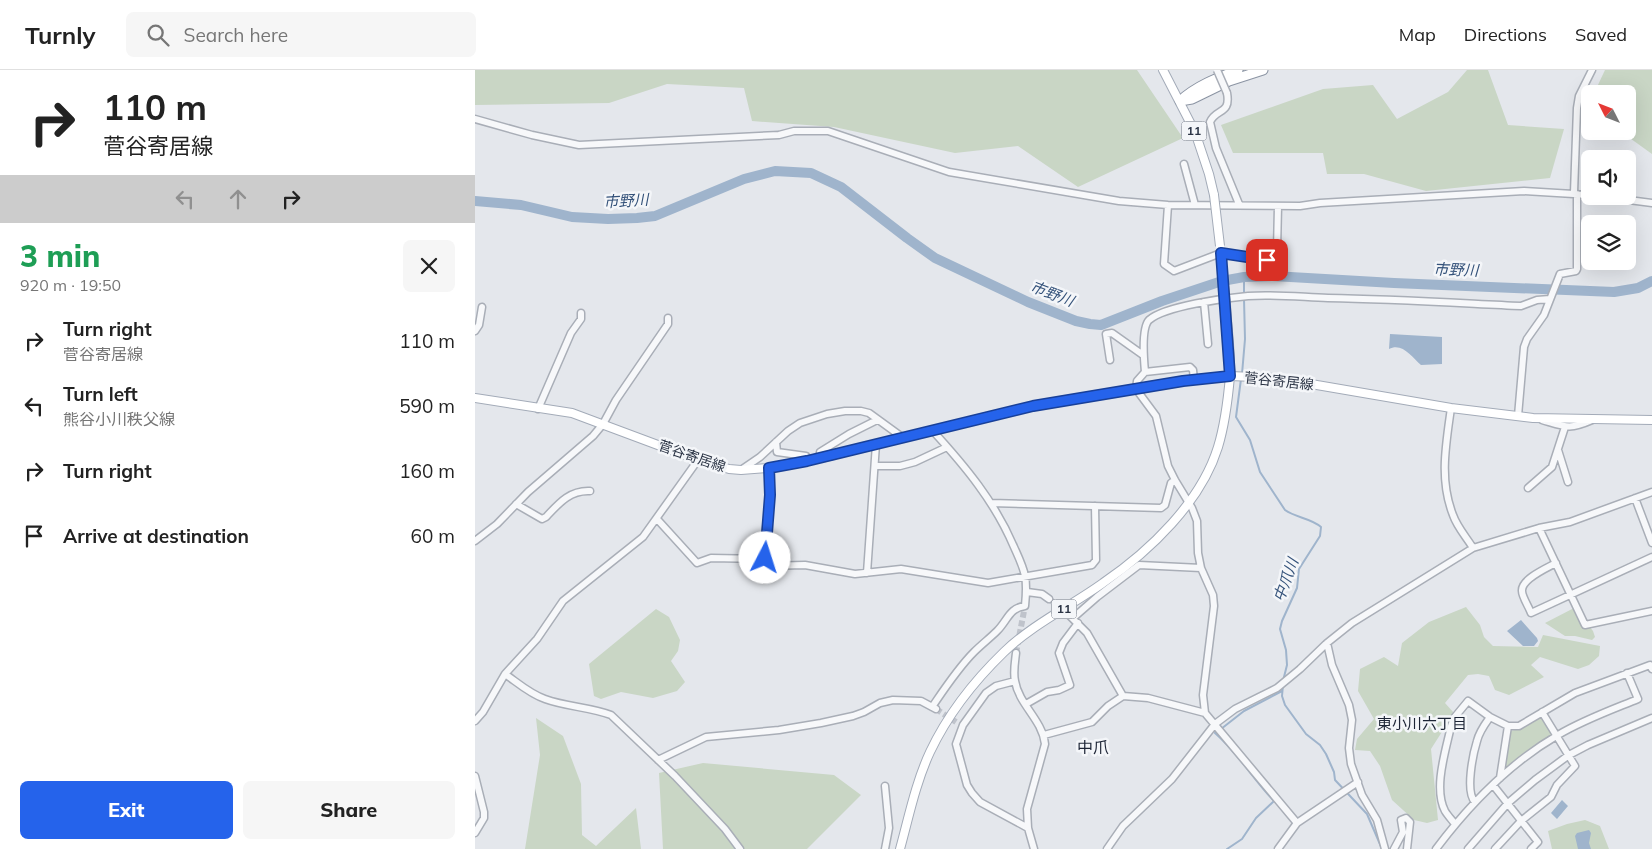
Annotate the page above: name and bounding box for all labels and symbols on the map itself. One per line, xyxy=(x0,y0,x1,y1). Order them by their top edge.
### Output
north arrow xyxy=(1581,85,1636,140)
road number: 11 xyxy=(1181,121,1207,140)
water label: 市野川 xyxy=(603,190,651,211)
pin xyxy=(1246,239,1288,281)
water label: 市野川 xyxy=(1433,259,1481,280)
water label: 市野川 xyxy=(1028,277,1078,311)
street label: 菅谷寄居線 xyxy=(1243,368,1315,394)
street label: 菅谷寄居線 xyxy=(656,436,728,476)
position arrow xyxy=(738,531,790,583)
water label: 中爪川 xyxy=(1269,554,1303,604)
road number: 11 xyxy=(1051,600,1077,618)
district label: 東小川六丁目 xyxy=(1377,714,1467,733)
district label: 中爪 xyxy=(1077,737,1109,757)

